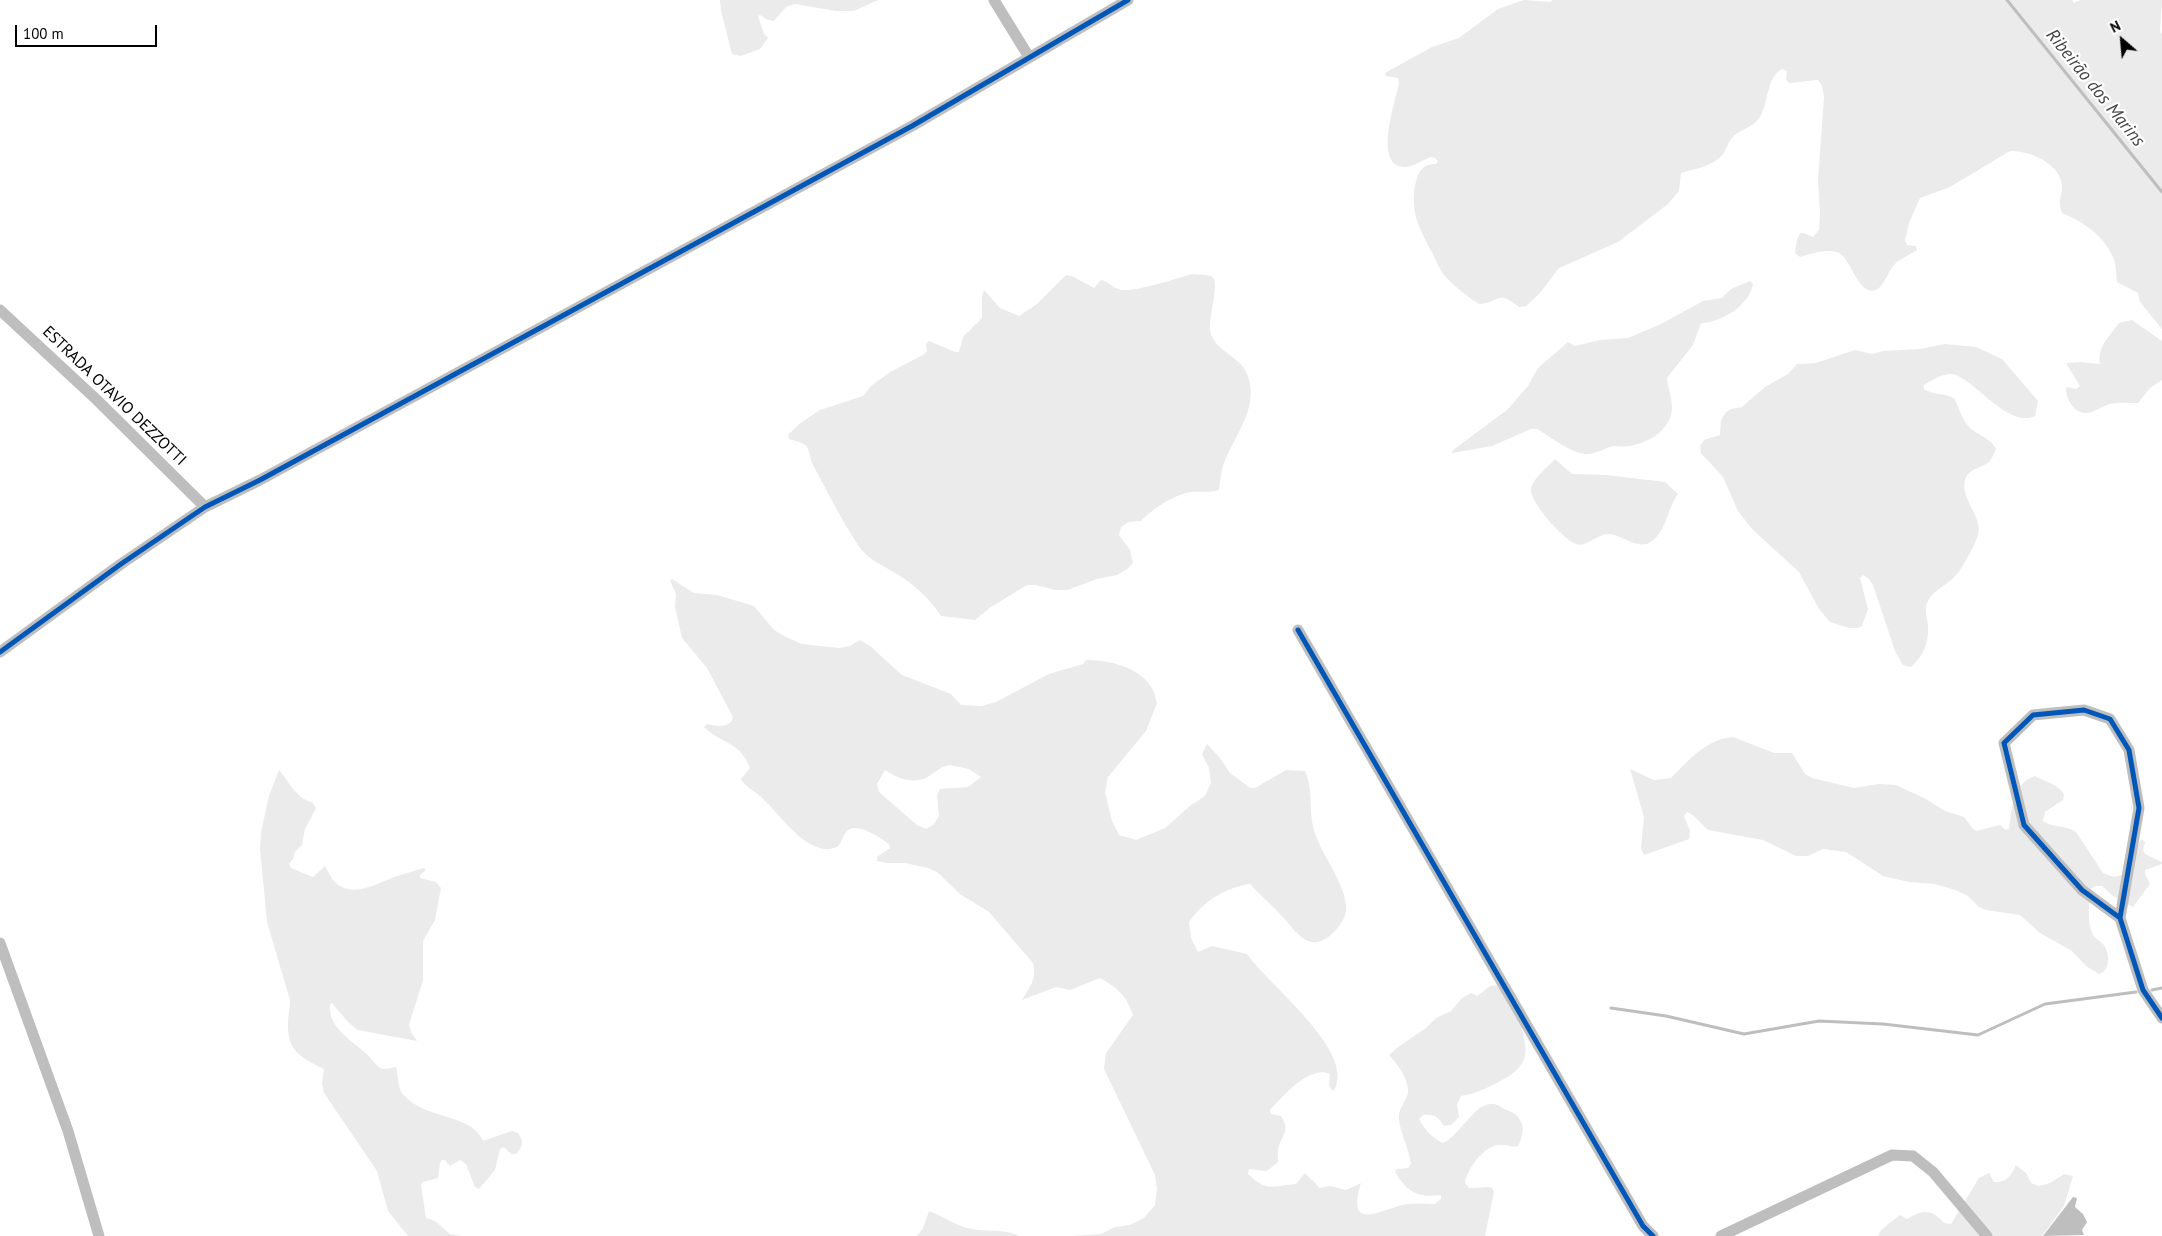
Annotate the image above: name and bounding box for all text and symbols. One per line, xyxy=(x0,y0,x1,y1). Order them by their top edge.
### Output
scale bar xyxy=(18,15,160,47)
north arrow xyxy=(2097,15,2147,65)
text: N xyxy=(2107,17,2123,37)
text: 100 m xyxy=(23,24,64,43)
water label: Ribeirão dos Marins xyxy=(2041,25,2149,151)
street label: ESTRADA OTAVIO DEZZOTTI xyxy=(38,322,190,470)

